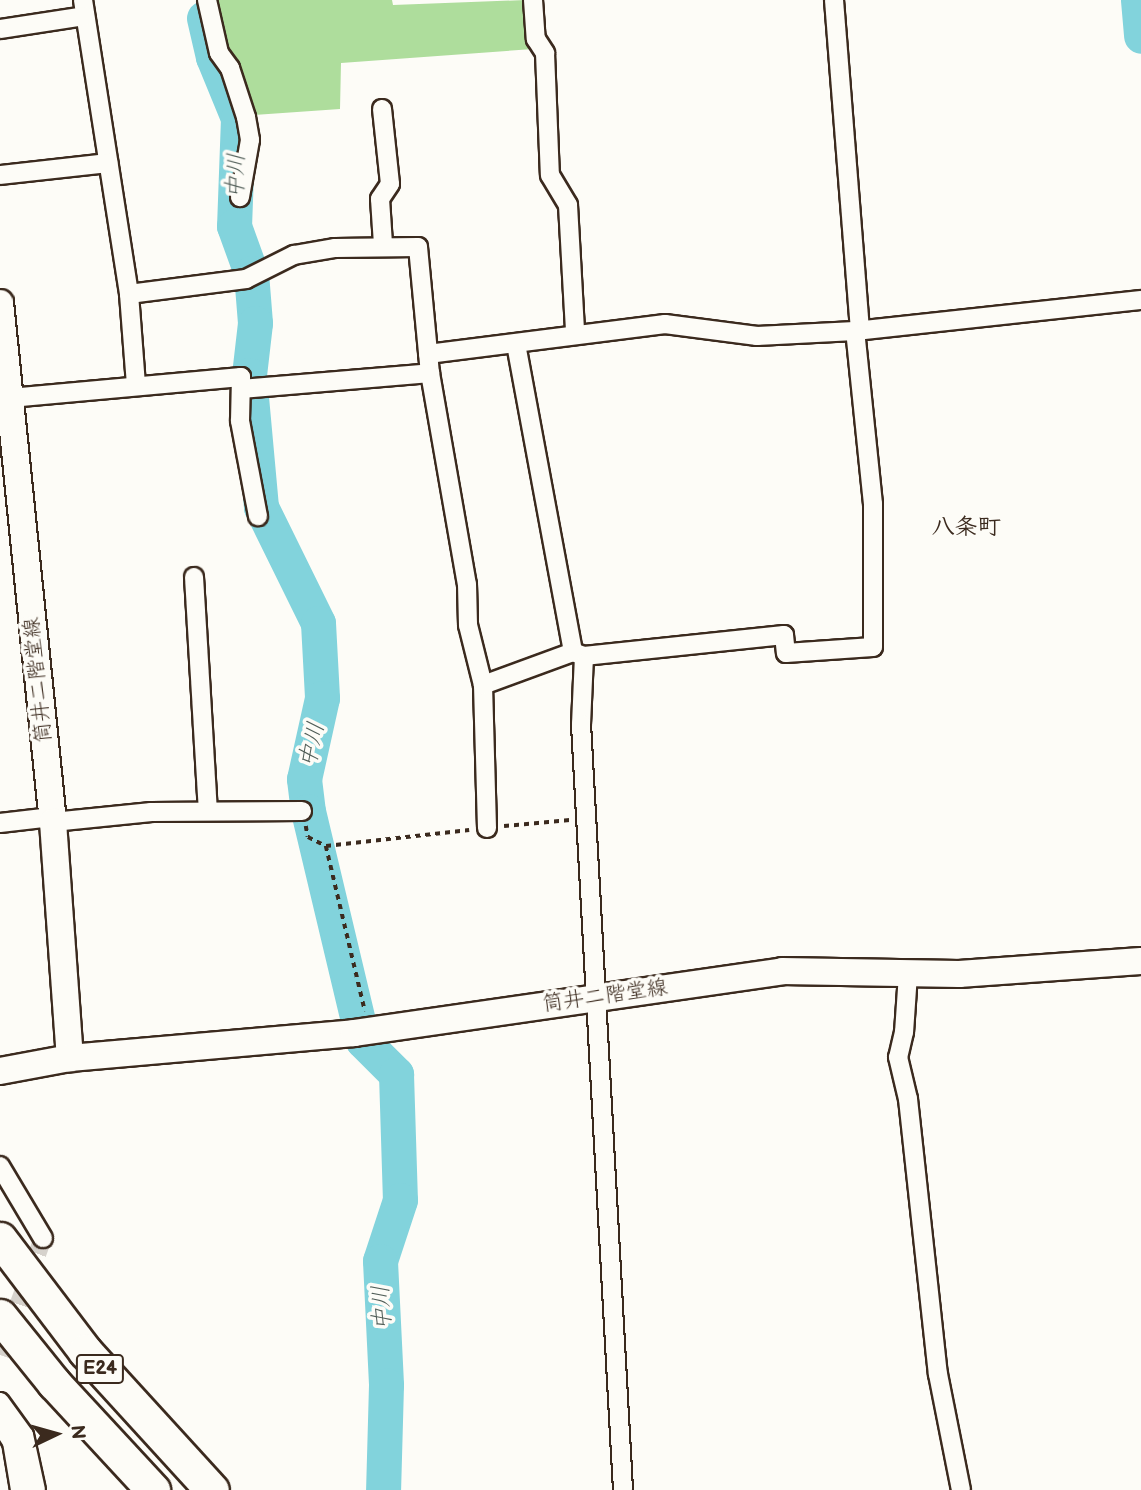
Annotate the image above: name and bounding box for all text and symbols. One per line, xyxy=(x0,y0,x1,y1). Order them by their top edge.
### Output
water label: 中川 xyxy=(221,153,251,199)
district label: 八条町 xyxy=(932,513,1000,541)
street label: 筒井二階堂線 xyxy=(19,616,57,744)
water label: 中川 xyxy=(293,719,331,771)
street label: 筒井二階堂線 xyxy=(541,975,669,1017)
water label: 中川 xyxy=(367,1284,397,1332)
road number: E24 xyxy=(76,1354,124,1385)
north arrow xyxy=(21,1399,91,1469)
text: N xyxy=(65,1424,89,1440)

